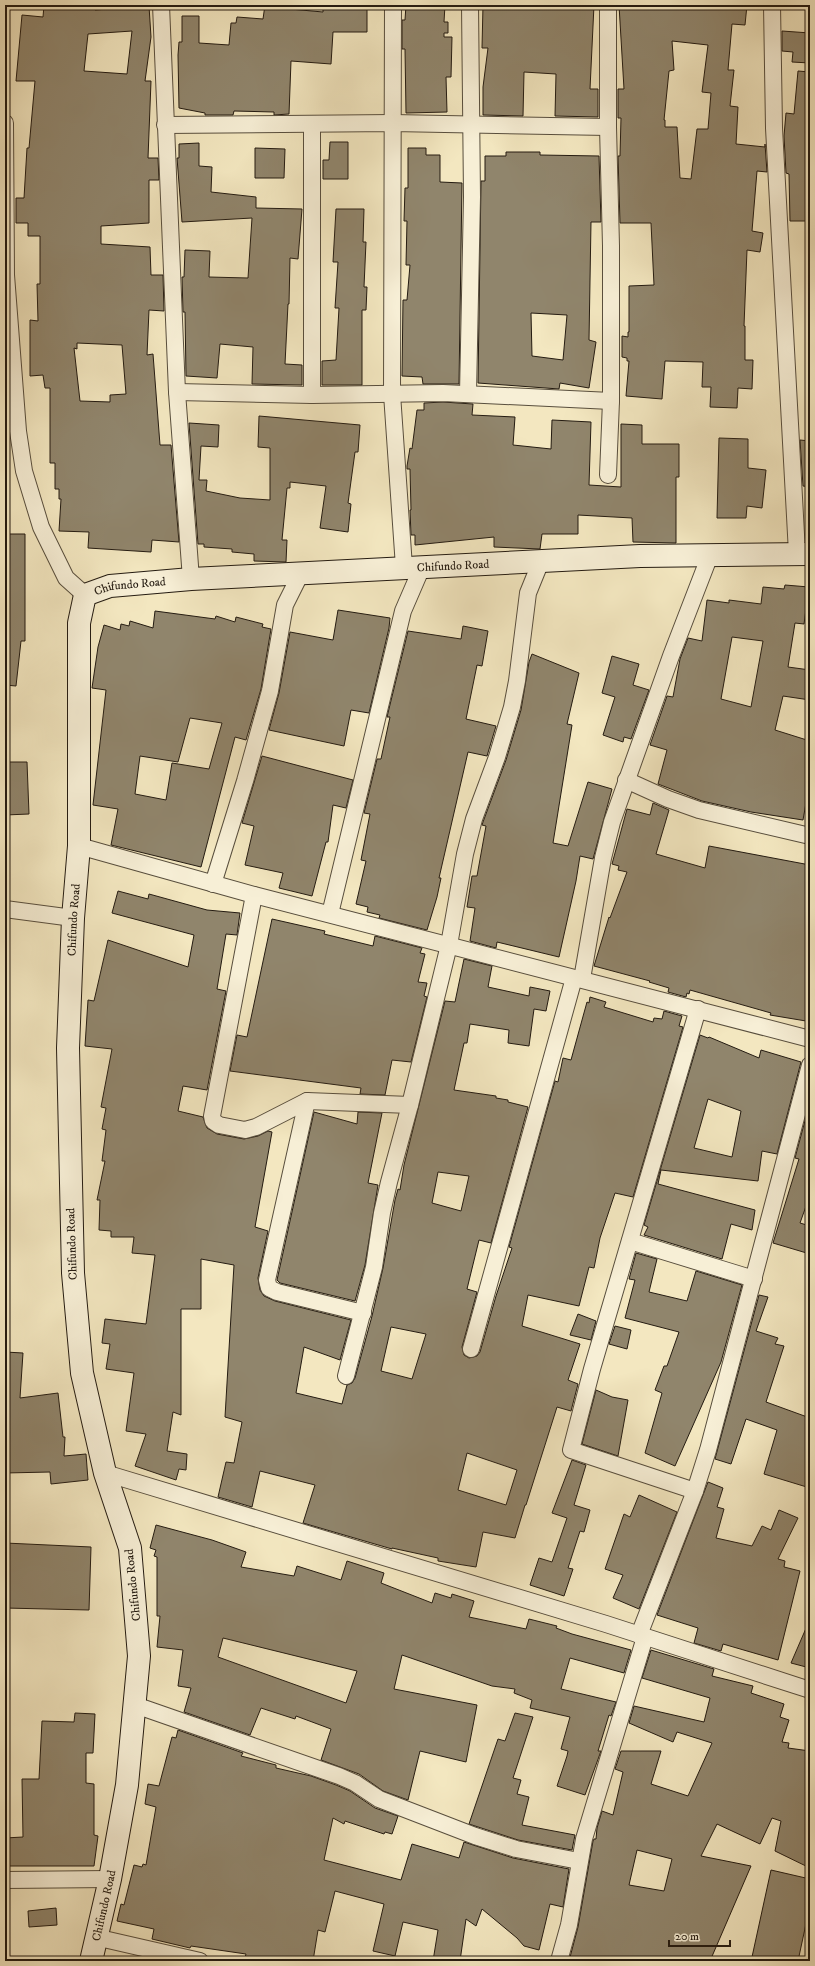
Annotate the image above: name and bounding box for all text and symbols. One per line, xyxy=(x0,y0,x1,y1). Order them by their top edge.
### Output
street label: Chifundo Road xyxy=(416,556,490,575)
street label: Chifundo Road xyxy=(92,574,166,599)
street label: Chifundo Road xyxy=(64,883,83,956)
street label: Chifundo Road xyxy=(63,1208,81,1280)
street label: Chifundo Road xyxy=(122,1548,144,1622)
street label: Chifundo Road xyxy=(88,1869,119,1943)
scale bar xyxy=(669,1922,730,1948)
text: 20 m xyxy=(675,1929,699,1944)

